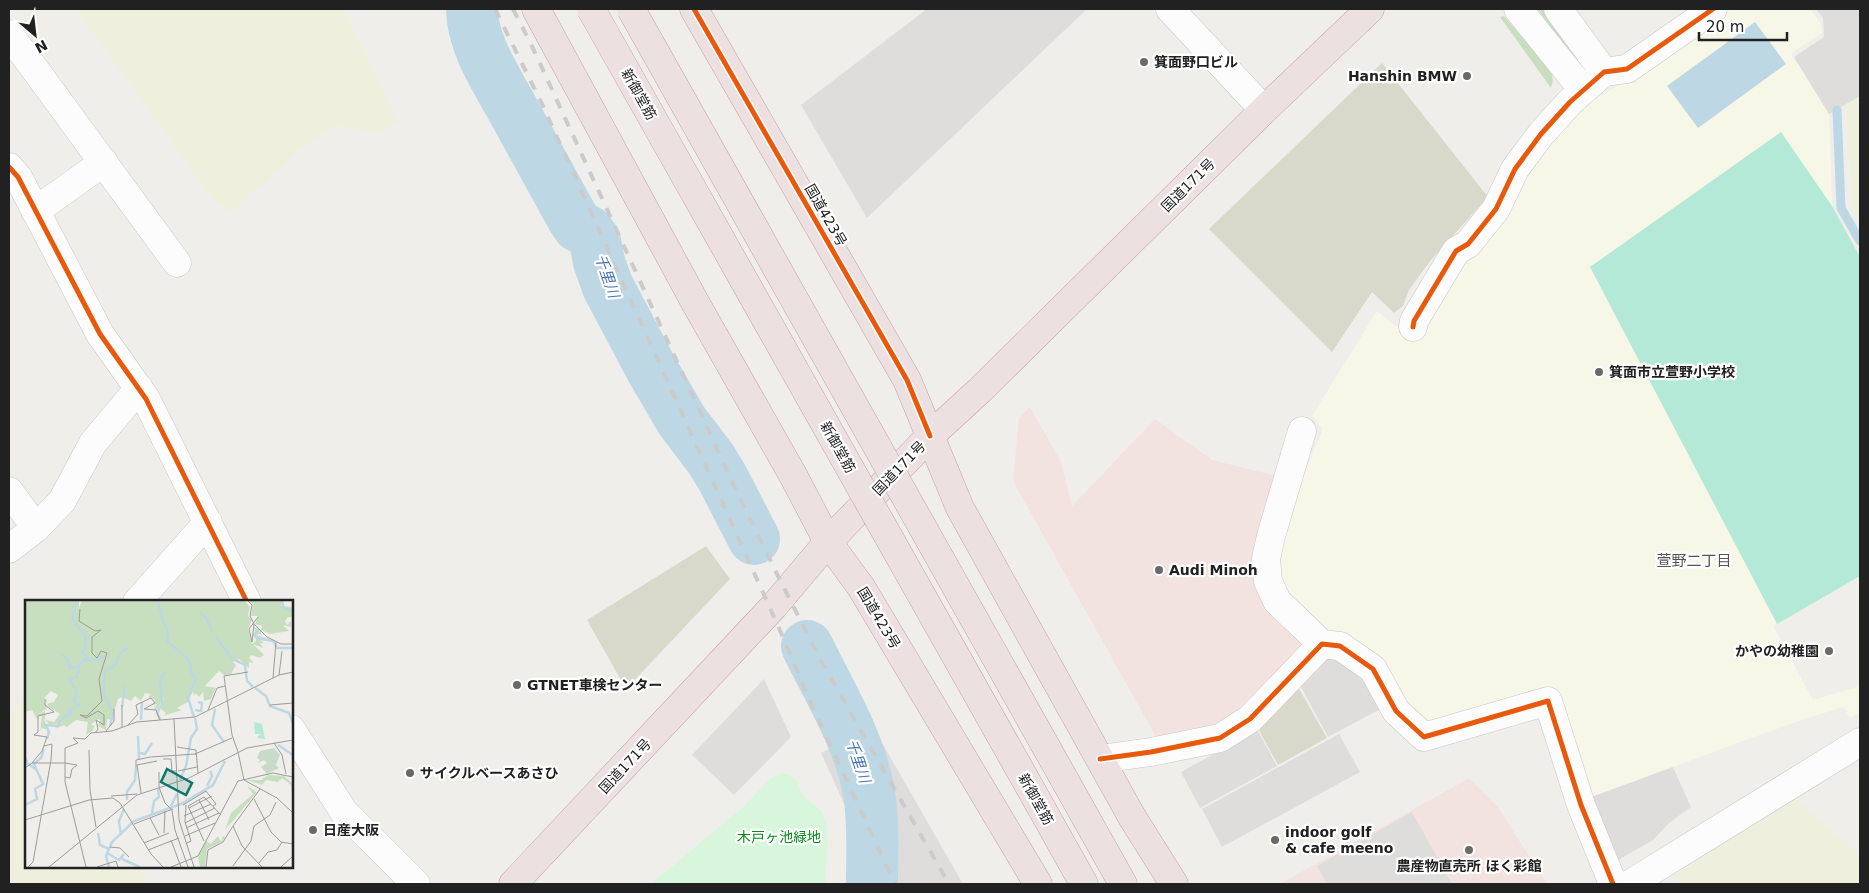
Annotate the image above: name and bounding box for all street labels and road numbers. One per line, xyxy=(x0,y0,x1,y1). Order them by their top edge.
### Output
street label: 新御堂筋 xyxy=(618,66,660,122)
street label: 国道171号 xyxy=(1158,155,1218,215)
street label: 国道423号 xyxy=(802,181,850,249)
street label: 新御堂筋 xyxy=(817,419,859,475)
street label: 国道171号 xyxy=(869,438,929,498)
street label: 国道423号 xyxy=(854,584,904,652)
street label: 国道171号 xyxy=(596,735,654,797)
street label: 新御堂筋 xyxy=(1015,771,1057,827)

